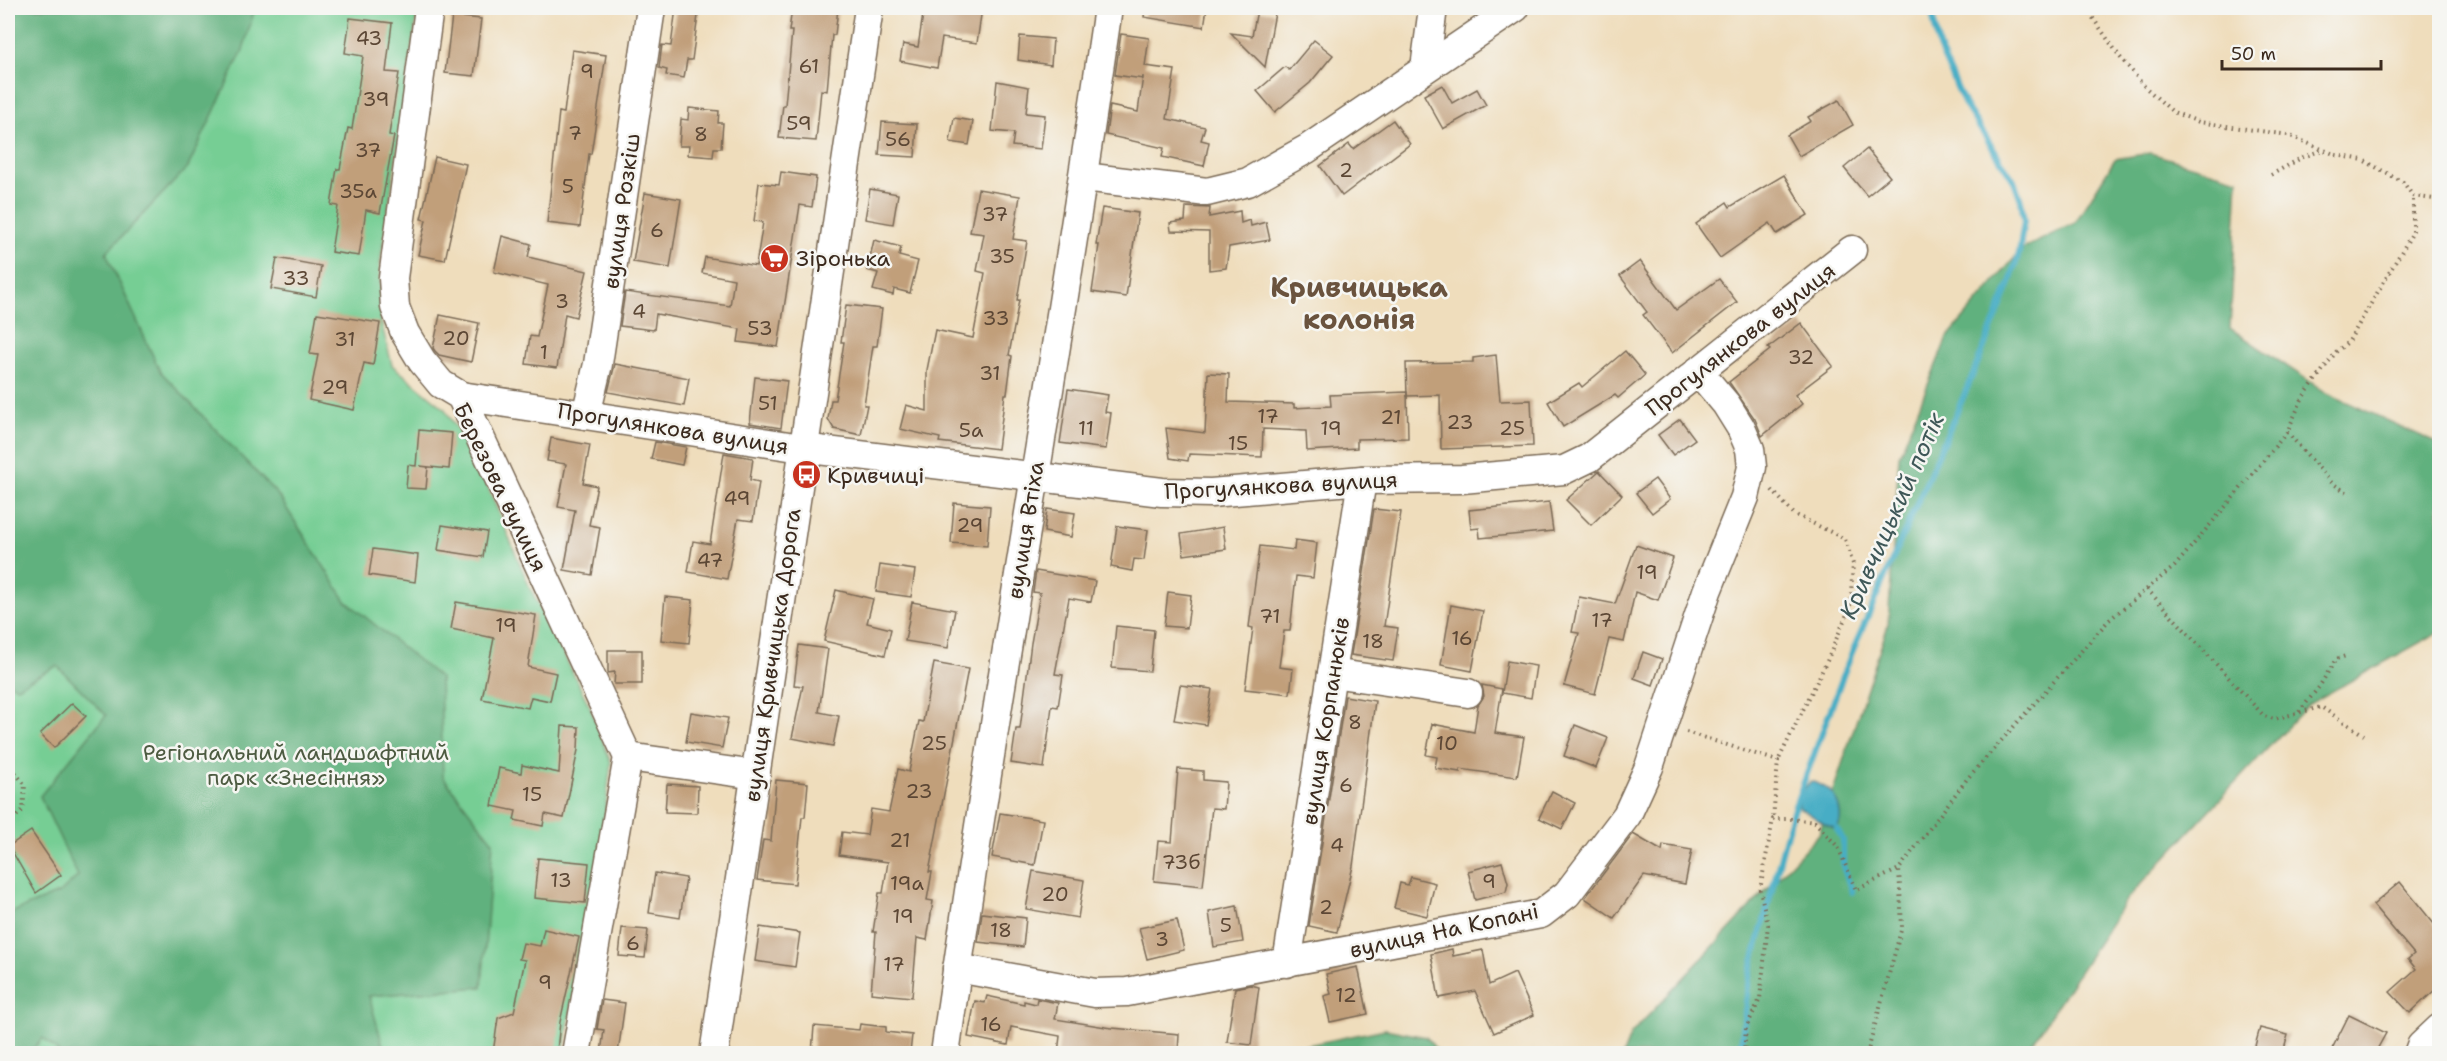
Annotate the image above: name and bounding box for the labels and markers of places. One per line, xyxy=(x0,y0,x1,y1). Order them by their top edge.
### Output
supermarket icon: Зіронька xyxy=(759,242,791,274)
place label: Зіронька xyxy=(796,244,891,273)
bus stop icon: Кривчиці xyxy=(790,459,822,491)
place label: Кривчиці xyxy=(827,461,924,490)

